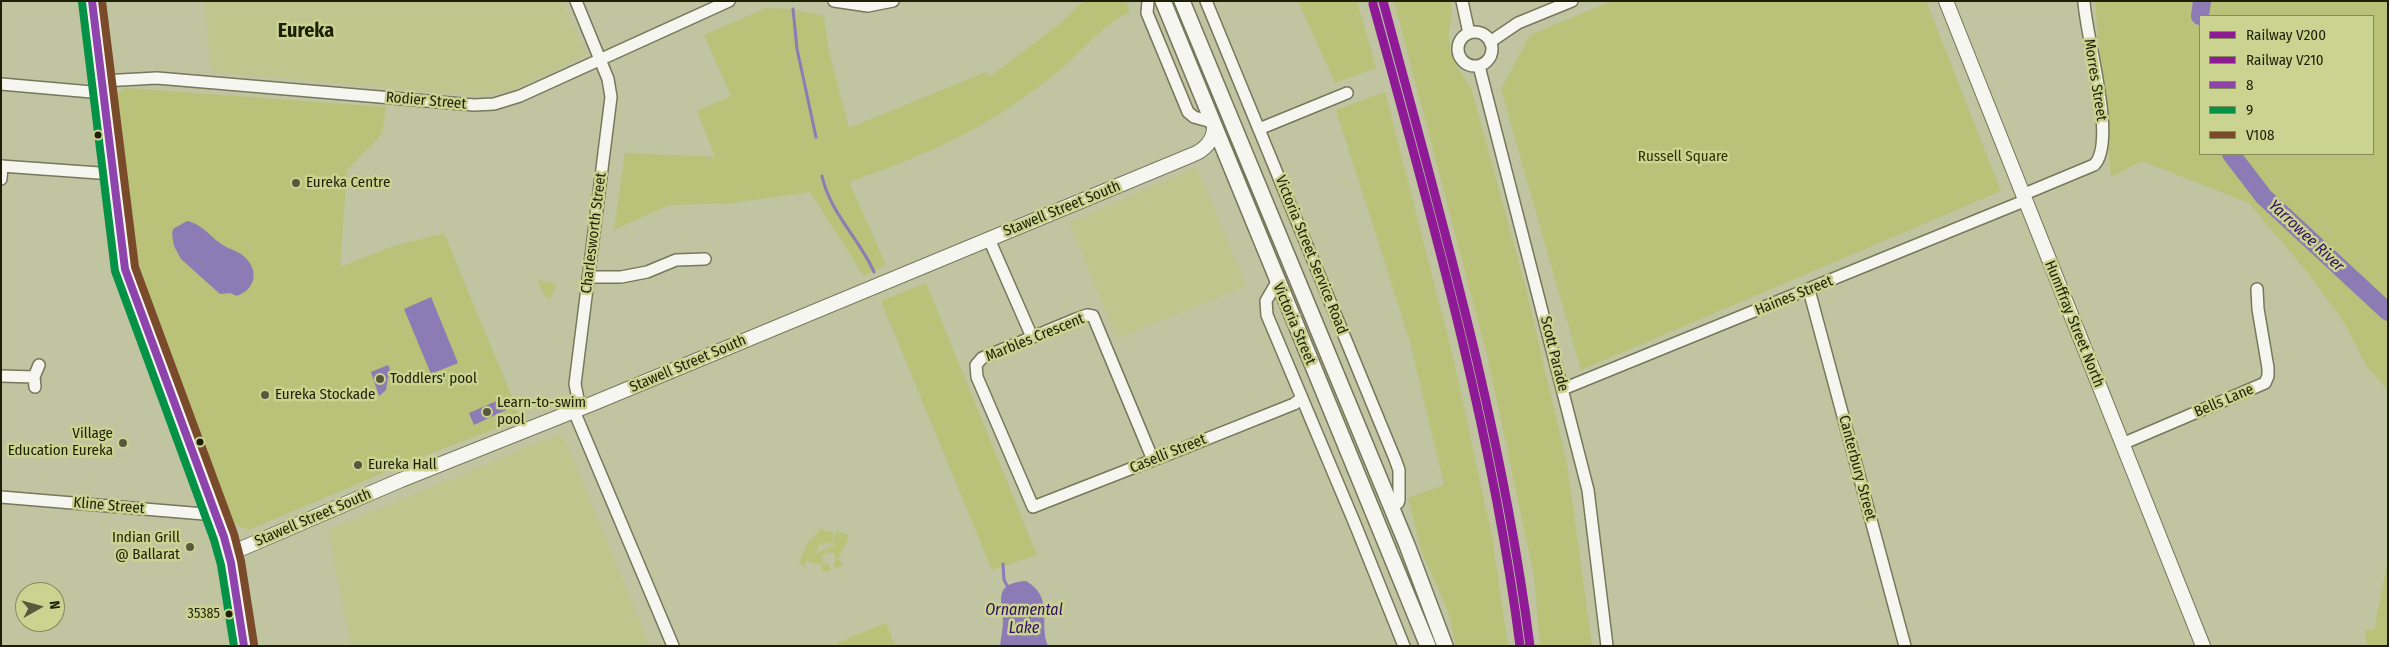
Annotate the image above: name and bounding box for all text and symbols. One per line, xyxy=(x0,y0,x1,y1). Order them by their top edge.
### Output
legend xyxy=(2199,15,2374,155)
district label: Eureka xyxy=(278,19,334,43)
text: Railway V200 xyxy=(2246,26,2326,44)
street label: Morres Street xyxy=(2080,38,2110,122)
text: Railway V210 xyxy=(2246,51,2324,69)
text: 8 xyxy=(2246,76,2254,94)
street label: Rodier Street xyxy=(385,89,467,113)
text: 9 xyxy=(2246,101,2253,119)
text: V108 xyxy=(2246,126,2275,144)
unlabelled marker xyxy=(93,130,103,140)
park label: Russell Square xyxy=(1638,148,1728,166)
street label: Charlesworth Street xyxy=(578,171,610,295)
street label: Victoria Street Service Road xyxy=(1271,173,1351,337)
place label: Eureka Centre xyxy=(306,174,390,192)
marker: Eureka Centre xyxy=(290,177,302,189)
street label: Stawell Street South xyxy=(1001,177,1123,241)
water label: Yarrowee River xyxy=(2264,196,2348,276)
street label: Humffray Street North xyxy=(2040,258,2108,390)
street label: Haines Street xyxy=(1752,272,1836,320)
street label: Victoria Street xyxy=(1269,280,1319,368)
street label: Marbles Crescent xyxy=(983,310,1087,366)
street label: Scott Parade xyxy=(1536,315,1572,393)
street label: Stawell Street South xyxy=(627,331,749,397)
place label: Toddlers' pool xyxy=(390,370,477,388)
marker: Toddlers' pool xyxy=(374,373,386,385)
street label: Bells Lane xyxy=(2192,380,2256,422)
place label: Eureka Stockade xyxy=(275,386,376,404)
marker: Eureka Stockade xyxy=(259,389,271,401)
place label: Learn-to-swim pool xyxy=(497,394,586,429)
marker: Learn-to-swim pool xyxy=(481,406,493,418)
street label: Canterbury Street xyxy=(1834,413,1880,523)
place label: Village Education Eureka xyxy=(8,425,113,460)
street label: Caselli Street xyxy=(1127,431,1209,477)
marker: Village Education Eureka xyxy=(117,437,129,449)
unlabelled marker xyxy=(195,437,205,447)
place label: Eureka Hall xyxy=(368,456,437,474)
marker: Eureka Hall xyxy=(352,459,364,471)
street label: Stawell Street South xyxy=(252,485,374,551)
street label: Kline Street xyxy=(73,494,145,518)
place label: Indian Grill @ Ballarat xyxy=(112,529,180,564)
marker: Indian Grill @ Ballarat xyxy=(184,541,196,553)
north arrow xyxy=(15,582,65,632)
text: N xyxy=(45,600,63,610)
water label: Ornamental Lake xyxy=(985,601,1063,639)
place label: 35385 xyxy=(188,606,220,622)
marker: 35385 xyxy=(224,609,234,619)

